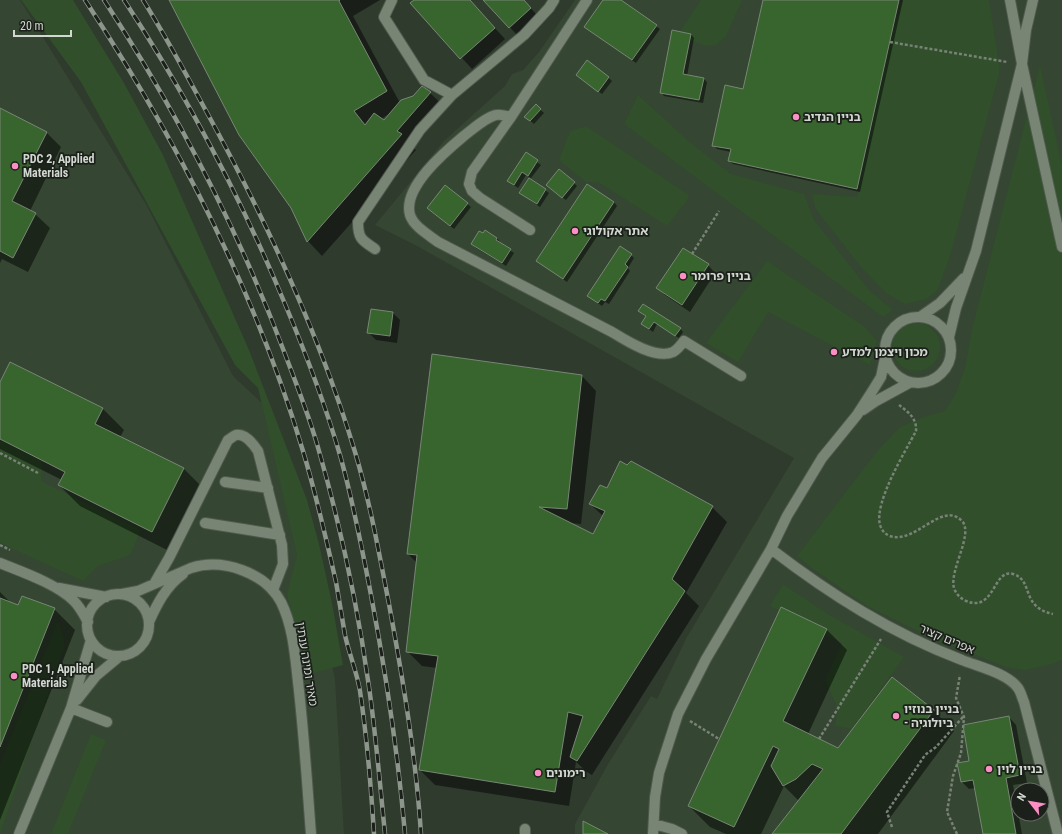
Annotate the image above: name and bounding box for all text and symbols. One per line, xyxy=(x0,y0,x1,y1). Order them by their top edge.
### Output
scale bar xyxy=(14,12,71,38)
text: 20 m xyxy=(20,19,44,33)
place label: בניין הנדיב xyxy=(804,110,861,124)
marker: בניין הנדיב xyxy=(791,112,801,122)
place label: PDC 2, Applied Materials xyxy=(23,152,95,180)
marker: PDC 2, Applied Materials xyxy=(10,161,20,171)
place label: אתר אקולוגי xyxy=(583,224,648,238)
marker: אתר אקולוגי xyxy=(570,226,580,236)
place label: בניין פרומר xyxy=(691,269,751,283)
marker: בניין פרומר xyxy=(678,271,688,281)
place label: מכון ויצמן למדע xyxy=(842,345,928,359)
marker: מכון ויצמן למדע xyxy=(829,347,839,357)
street label: מאיר ומינה ענתין xyxy=(293,621,321,707)
street label: אפרים קציר xyxy=(917,621,977,657)
place label: PDC 1, Applied Materials xyxy=(22,662,94,690)
marker: PDC 1, Applied Materials xyxy=(9,671,19,681)
place label: בניין בנוזיו - ביולוגיה xyxy=(904,702,959,730)
marker: בניין בנוזיו - ביולוגיה xyxy=(891,711,901,721)
place label: בניין לוין xyxy=(997,762,1043,776)
marker: בניין לוין xyxy=(984,764,994,774)
place label: רימונים xyxy=(546,766,585,780)
marker: רימונים xyxy=(533,768,543,778)
north arrow xyxy=(1010,782,1050,822)
text: N xyxy=(1015,791,1029,803)

